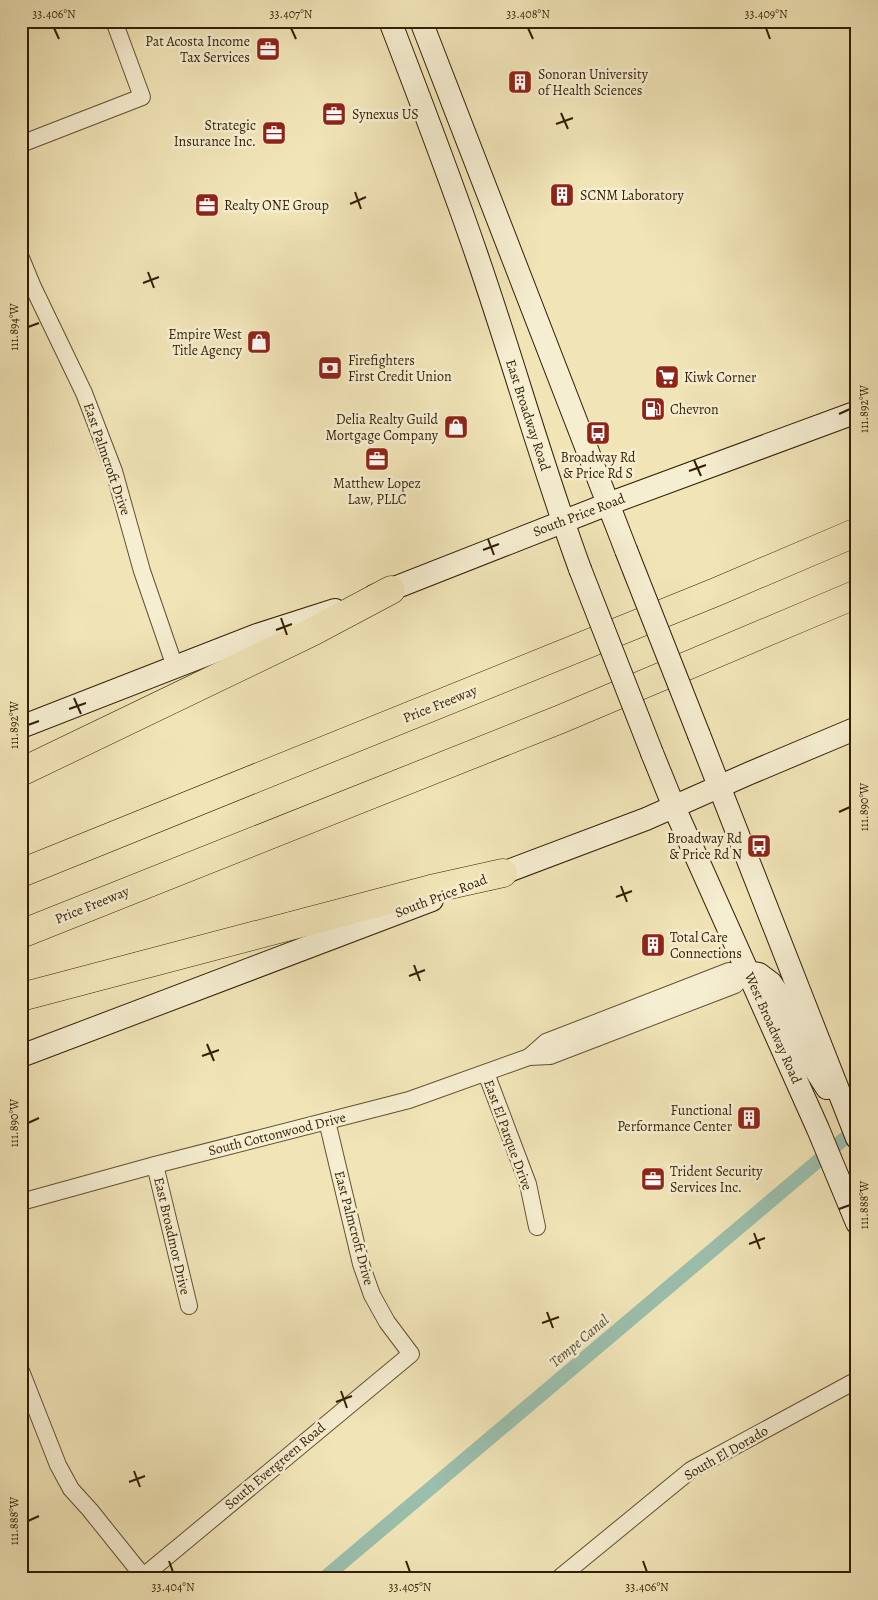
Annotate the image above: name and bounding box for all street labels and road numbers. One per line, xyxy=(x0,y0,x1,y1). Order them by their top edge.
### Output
street label: East Broadway Road xyxy=(501,357,555,474)
street label: East Palmcroft Drive xyxy=(79,400,135,518)
street label: South Price Road xyxy=(530,489,628,541)
street label: Price Freeway xyxy=(400,680,481,728)
street label: South Price Road xyxy=(392,870,490,922)
street label: Price Freeway xyxy=(52,881,133,929)
street label: West Broadway Road xyxy=(740,968,806,1087)
street label: East El Parque Drive xyxy=(479,1077,537,1193)
street label: South Cottonwood Drive xyxy=(206,1108,348,1160)
street label: East Palmcroft Drive xyxy=(330,1169,378,1287)
street label: East Broadmor Drive xyxy=(149,1175,195,1297)
street label: South Evergreen Road xyxy=(220,1418,330,1514)
street label: South El Dorado xyxy=(681,1421,772,1485)

